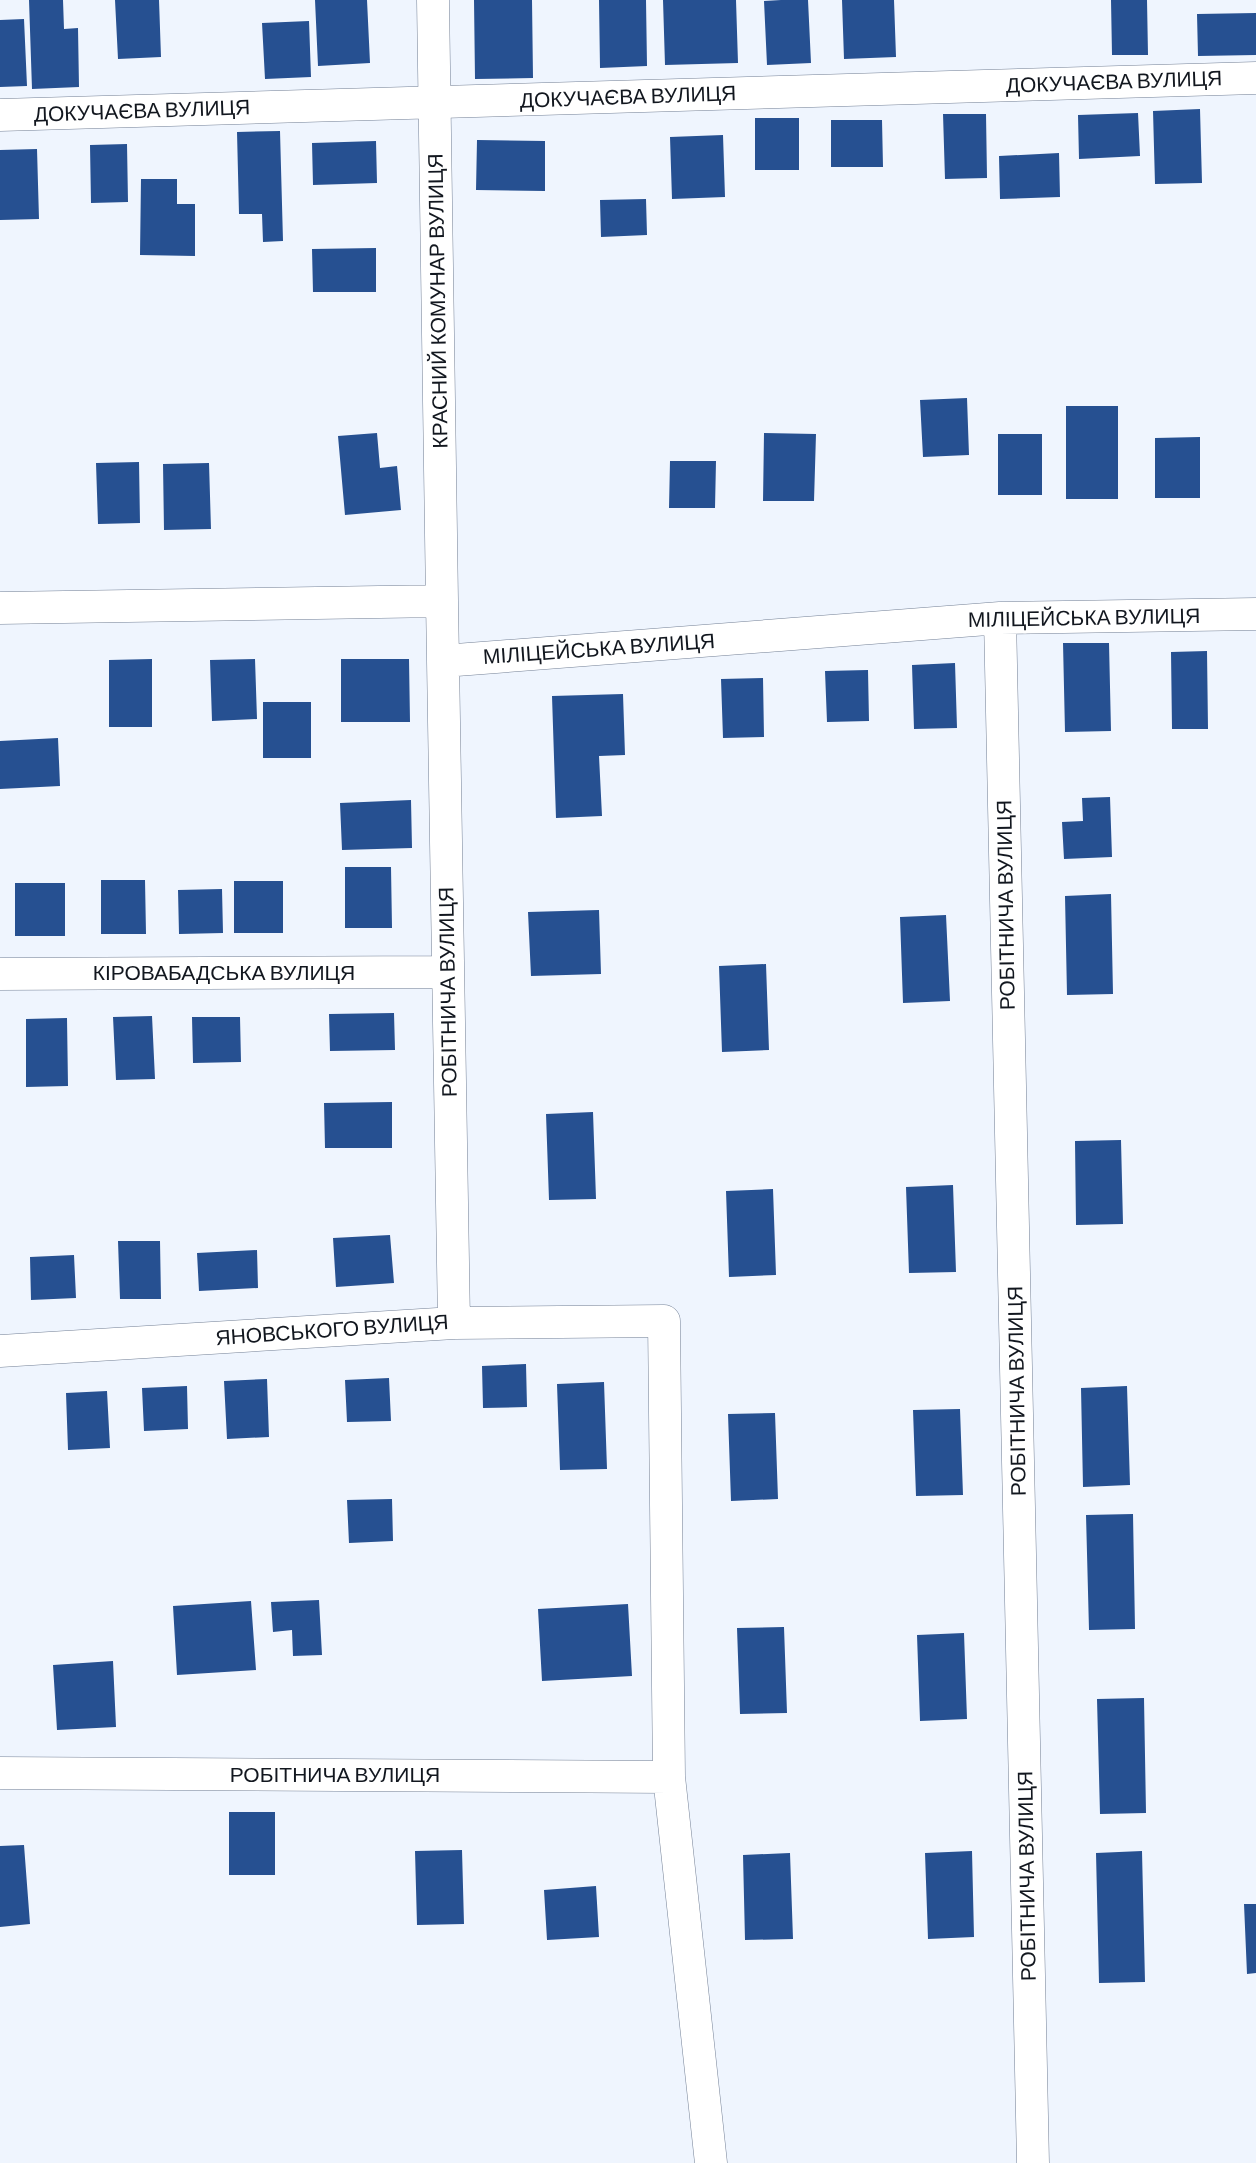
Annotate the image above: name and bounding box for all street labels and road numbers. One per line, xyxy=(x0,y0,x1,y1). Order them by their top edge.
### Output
street label: ДОКУЧАЄВА ВУЛИЦЯ xyxy=(1005,64,1223,97)
street label: ДОКУЧАЄВА ВУЛИЦЯ xyxy=(519,79,737,112)
street label: ДОКУЧАЄВА ВУЛИЦЯ xyxy=(33,93,251,126)
street label: КРАСНИЙ КОМУНАР ВУЛИЦЯ xyxy=(421,153,452,449)
street label: МІЛІЦЕЙСЬКА ВУЛИЦЯ xyxy=(968,602,1200,631)
street label: МІЛІЦЕЙСЬКА ВУЛИЦЯ xyxy=(482,627,716,668)
street label: РОБІТНИЧА ВУЛИЦЯ xyxy=(990,800,1019,1010)
street label: РОБІТНИЧА ВУЛИЦЯ xyxy=(432,887,461,1097)
street label: КІРОВАБАДСЬКА ВУЛИЦЯ xyxy=(93,959,355,984)
street label: РОБІТНИЧА ВУЛИЦЯ xyxy=(1001,1286,1030,1496)
street label: ЯНОВСЬКОГО ВУЛИЦЯ xyxy=(215,1308,449,1349)
street label: РОБІТНИЧА ВУЛИЦЯ xyxy=(230,1761,440,1786)
street label: РОБІТНИЧА ВУЛИЦЯ xyxy=(1011,1771,1040,1981)

